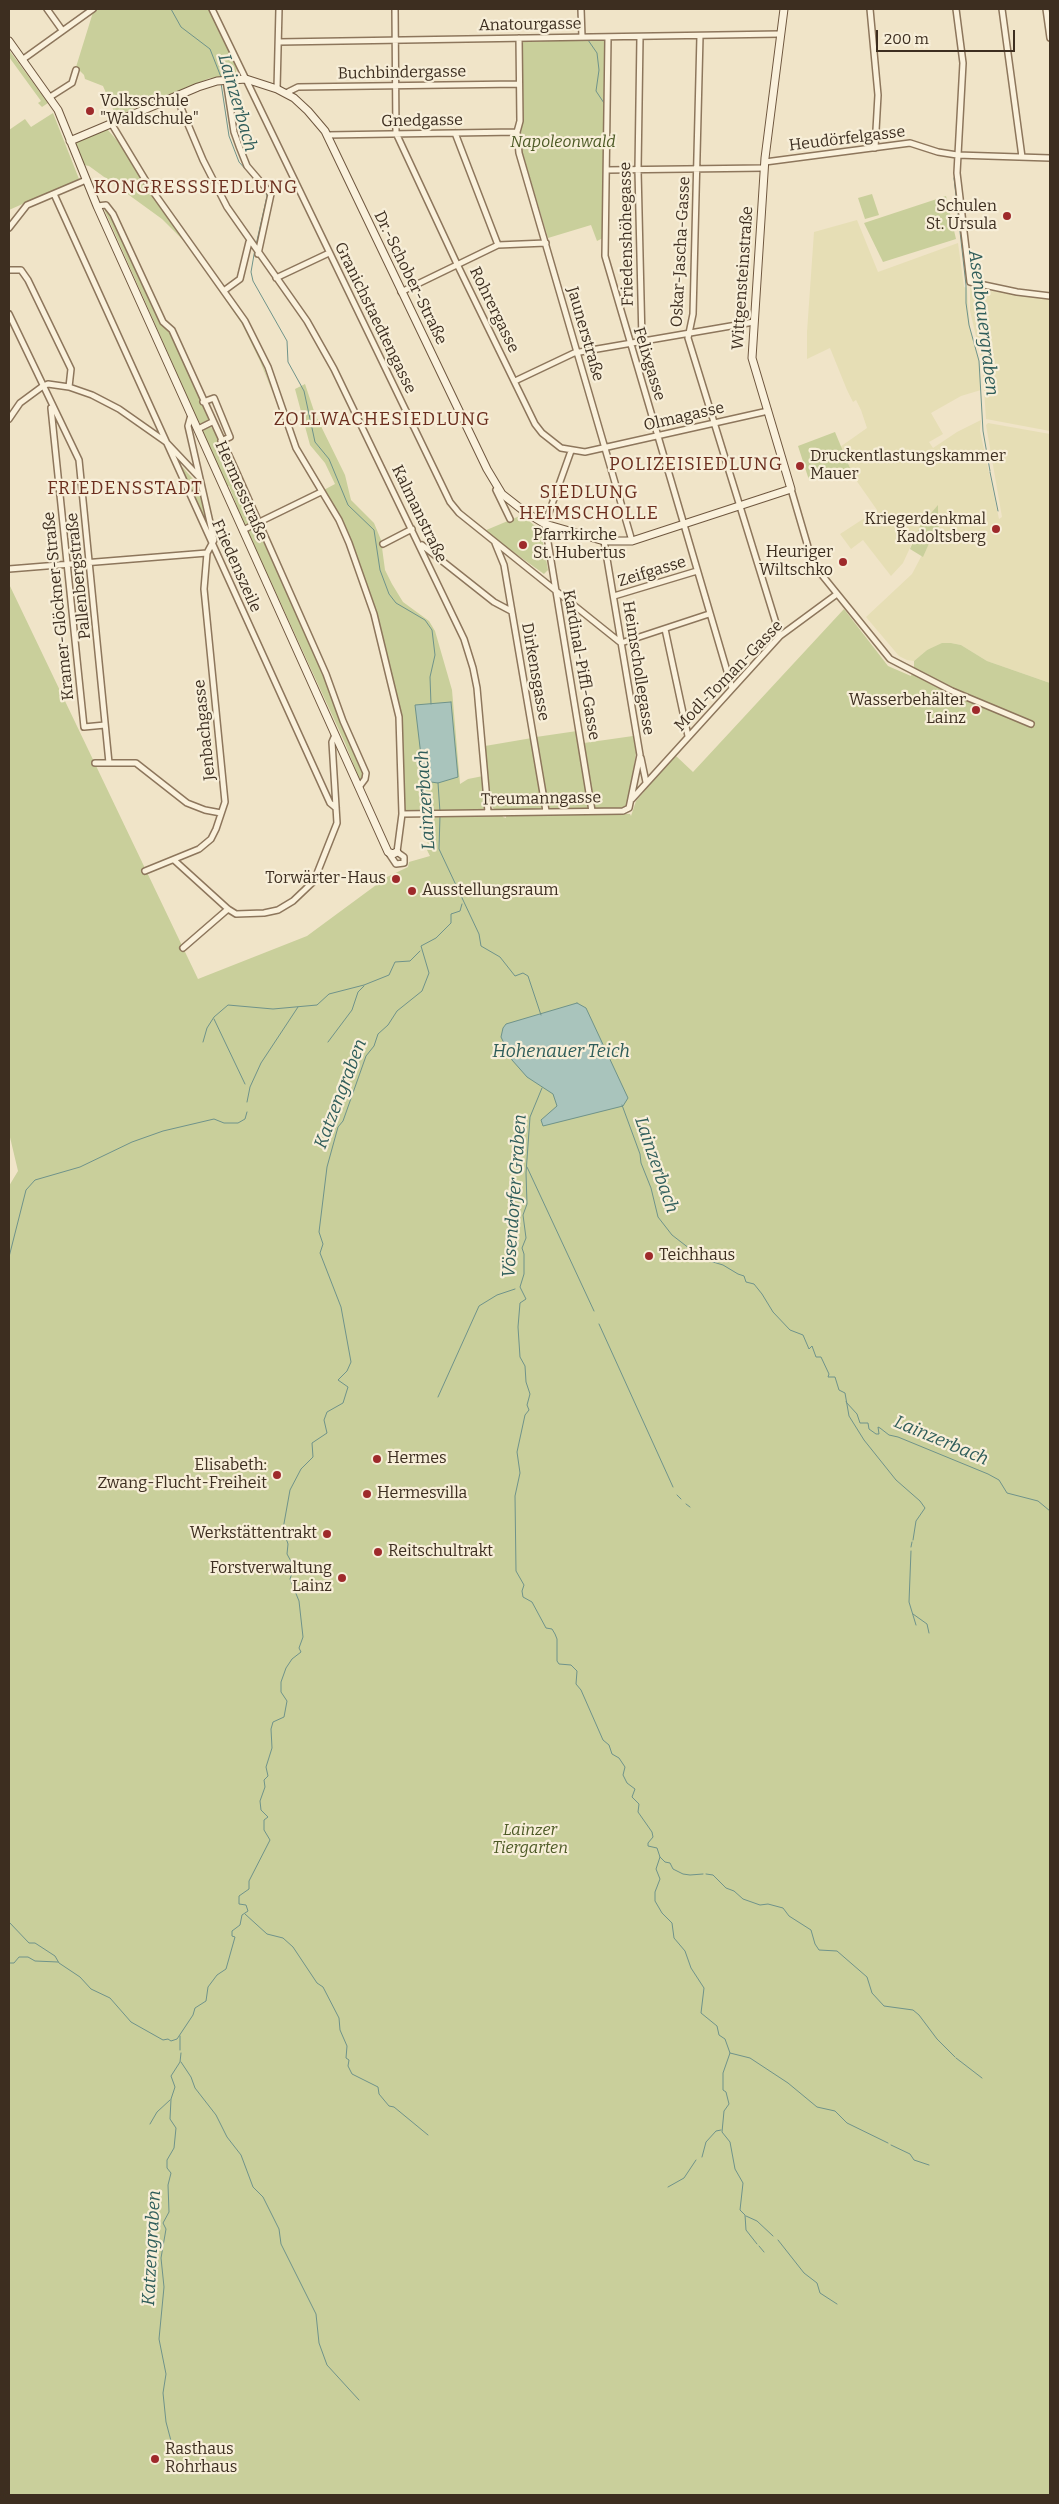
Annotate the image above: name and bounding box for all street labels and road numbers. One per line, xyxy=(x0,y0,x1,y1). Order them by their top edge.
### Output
street label: Anatourgasse xyxy=(478,15,582,35)
street label: Buchbindergasse xyxy=(338,62,466,84)
street label: Gnedgasse xyxy=(381,111,463,131)
street label: Heudörfelgasse xyxy=(788,122,906,156)
street label: Friedenshöhegasse xyxy=(616,162,638,306)
street label: Oskar-Jascha-Gasse xyxy=(667,176,695,328)
street label: Wittgensteinstraße xyxy=(728,205,758,351)
street label: Dr.-Schober-Straße xyxy=(369,208,451,348)
street label: Granichstaedtengasse xyxy=(330,239,420,397)
street label: Rohrergasse xyxy=(465,264,523,356)
street label: Jaunerstraße xyxy=(562,285,608,383)
street label: Felixgasse xyxy=(629,325,669,403)
street label: Olmagasse xyxy=(642,398,726,436)
street label: Hermesstraße xyxy=(210,438,272,544)
street label: Kalmanstraße xyxy=(387,462,451,566)
street label: Kramer-Glöckner-Straße xyxy=(40,511,78,701)
street label: Pallenbergstraße xyxy=(63,512,95,640)
street label: Friedenszeile xyxy=(207,517,265,615)
street label: Zeifgasse xyxy=(616,553,688,591)
street label: Kardinal-Piffl-Gasse xyxy=(558,588,604,742)
street label: Heimschollegasse xyxy=(618,600,658,736)
street label: Modl-Toman-Gasse xyxy=(671,616,787,736)
street label: Dirkensgasse xyxy=(517,621,553,723)
street label: Jenbachgasse xyxy=(190,679,220,781)
street label: Treumanngasse xyxy=(481,788,601,810)

